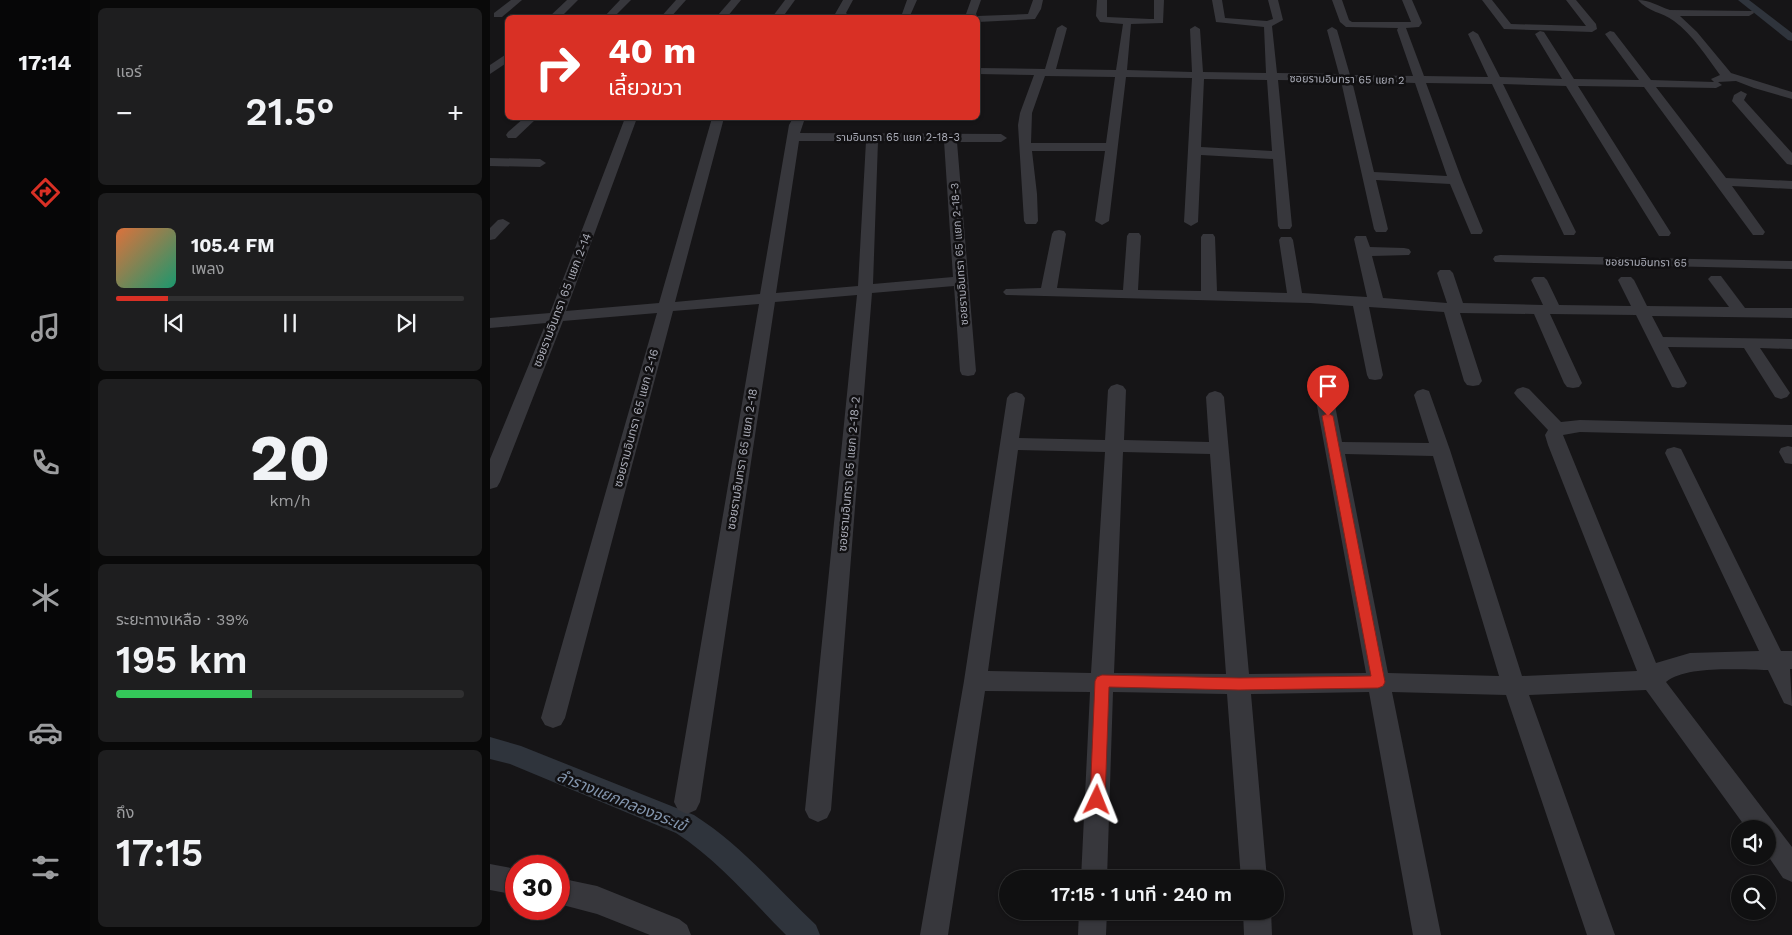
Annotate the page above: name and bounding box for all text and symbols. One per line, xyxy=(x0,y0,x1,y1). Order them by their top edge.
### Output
text: 40 m xyxy=(608,30,696,72)
icon: right xyxy=(525,35,590,100)
text: 17:14 xyxy=(19,50,71,75)
text: แอร์ xyxy=(116,62,142,81)
street label: ซอยรามอินทรา 65 แยก 2 xyxy=(1289,72,1405,87)
text: เลี้ยวขวา xyxy=(608,75,683,100)
text: 21.5° xyxy=(245,90,335,134)
text: − xyxy=(116,96,133,129)
text: + xyxy=(447,96,464,129)
street label: รามอินทรา 65 แยก 2-18-3 xyxy=(836,131,960,144)
icon: directions xyxy=(28,175,63,210)
street label: ซอยรามอินทรา 65 แยก 2-18-3 xyxy=(948,182,971,326)
street label: ซอยรามอินทรา 65 แยก 2-14 xyxy=(530,231,594,369)
text: 105.4 FM xyxy=(191,234,274,257)
street label: ซอยรามอินทรา 65 xyxy=(1605,255,1687,270)
text: เพลง xyxy=(191,259,224,278)
icon: previous xyxy=(160,309,188,337)
icon: pause xyxy=(276,309,304,337)
icon: next xyxy=(392,309,420,337)
icon: music xyxy=(28,310,63,345)
street label: ซอยรามอินทรา 65 แยก 2-16 xyxy=(611,347,661,489)
pin xyxy=(1307,365,1349,416)
icon: arrive xyxy=(1314,372,1342,400)
street label: ซอยรามอินทรา 65 แยก 2-18 xyxy=(724,387,760,531)
street label: ซอยรามอินทรา 65 แยก 2-18-2 xyxy=(835,396,863,552)
text: 20 xyxy=(250,420,330,496)
icon: phone xyxy=(28,445,63,480)
text: km/h xyxy=(269,491,311,510)
icon: climate xyxy=(28,580,63,615)
text: ระยะทางเหลือ · 39% xyxy=(116,610,249,629)
text: 195 km xyxy=(116,638,248,682)
icon: car xyxy=(28,715,63,750)
water label: ลำรางแยกคลองจระเข้ xyxy=(554,766,691,836)
position arrow xyxy=(1070,773,1122,825)
text: ถึง xyxy=(116,803,134,822)
map controls xyxy=(1731,820,1776,920)
button: sound xyxy=(1731,820,1776,865)
text: 17:15 xyxy=(116,831,203,875)
icon: filters xyxy=(28,850,63,885)
speed limit sign: 30 xyxy=(505,855,570,920)
button: search xyxy=(1731,875,1776,920)
text: 17:15 · 1 นาที · 240 m xyxy=(1051,883,1232,906)

